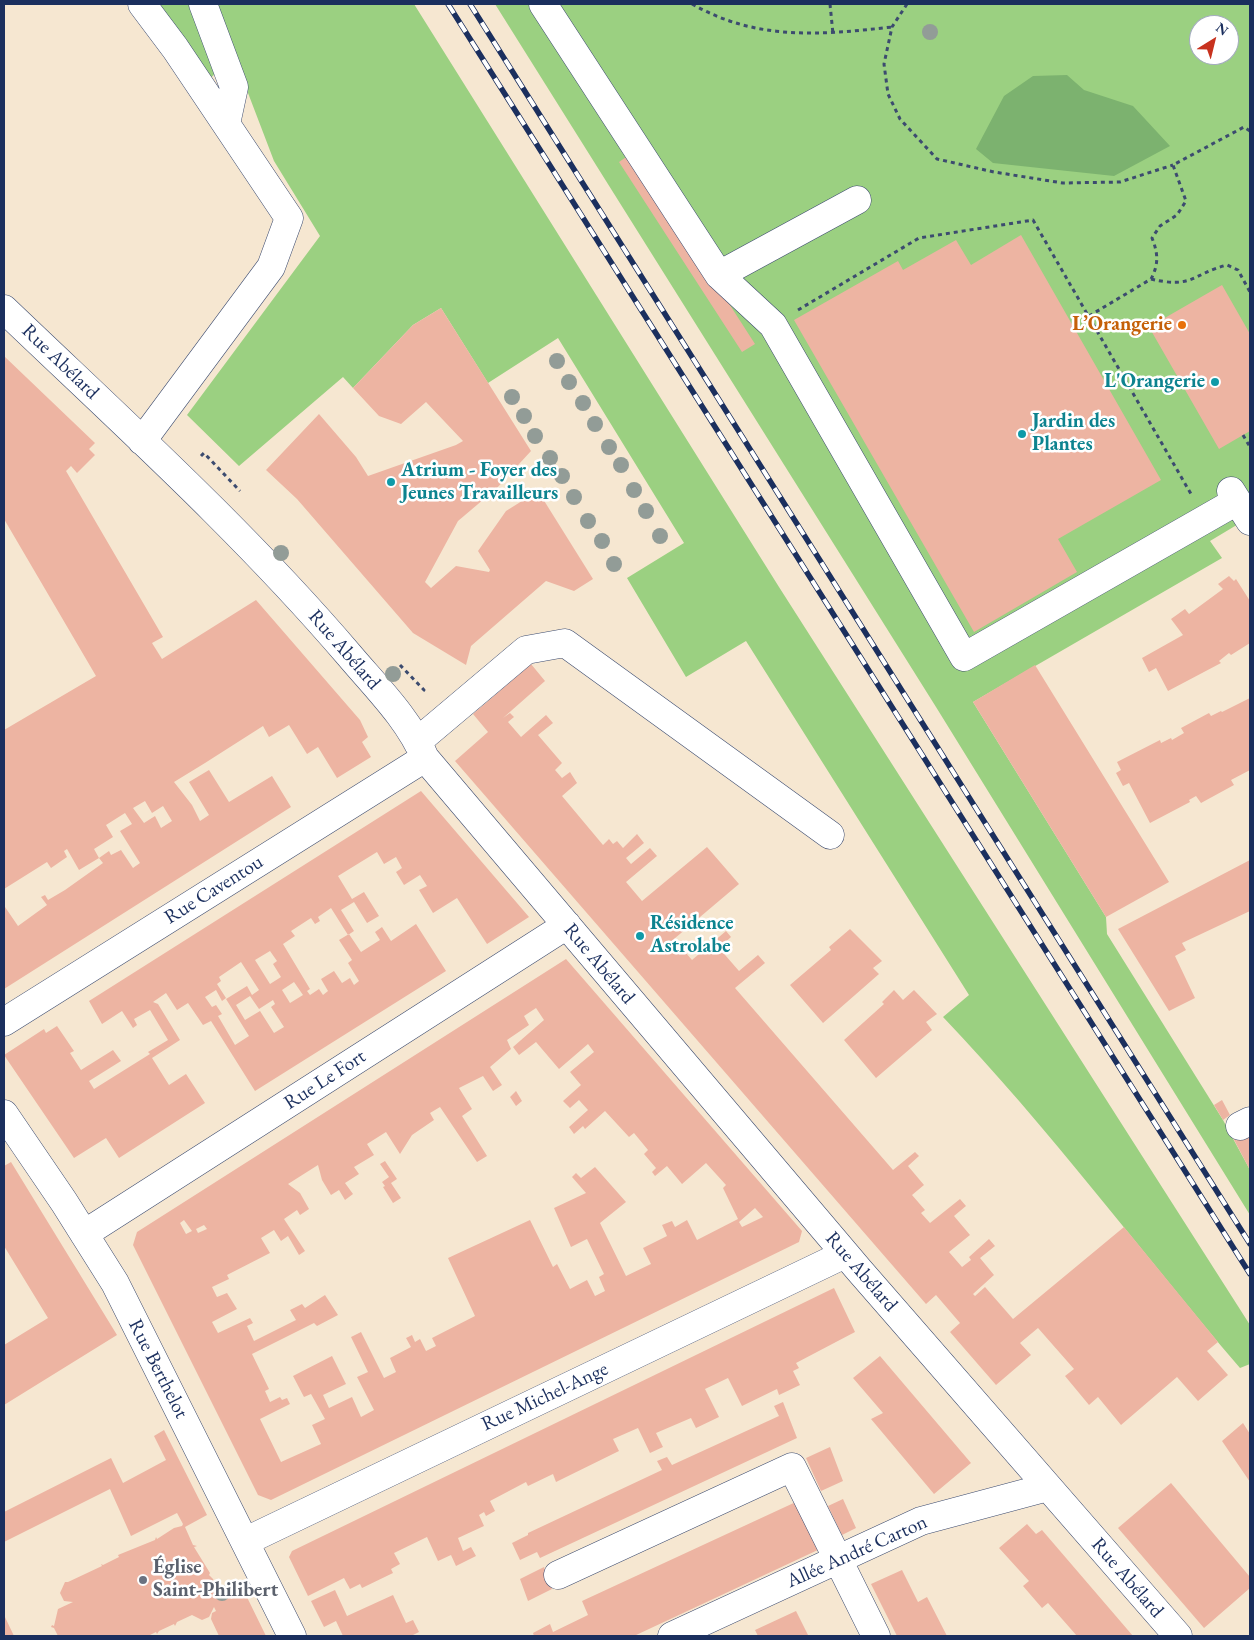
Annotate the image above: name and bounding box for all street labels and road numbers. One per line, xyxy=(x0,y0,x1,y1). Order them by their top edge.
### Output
street label: Rue Abélard xyxy=(16,319,104,405)
street label: Rue Abélard xyxy=(303,605,385,695)
street label: Rue Caventou xyxy=(160,850,268,930)
street label: Rue Abélard xyxy=(558,919,640,1009)
street label: Rue Le Fort xyxy=(280,1045,370,1115)
street label: Rue Abélard xyxy=(820,1227,902,1317)
street label: Rue Berthelot xyxy=(123,1315,193,1423)
street label: Rue Michel-Ange xyxy=(478,1357,612,1437)
street label: Allée André Carton xyxy=(783,1510,931,1594)
street label: Rue Abélard xyxy=(1086,1533,1168,1623)

